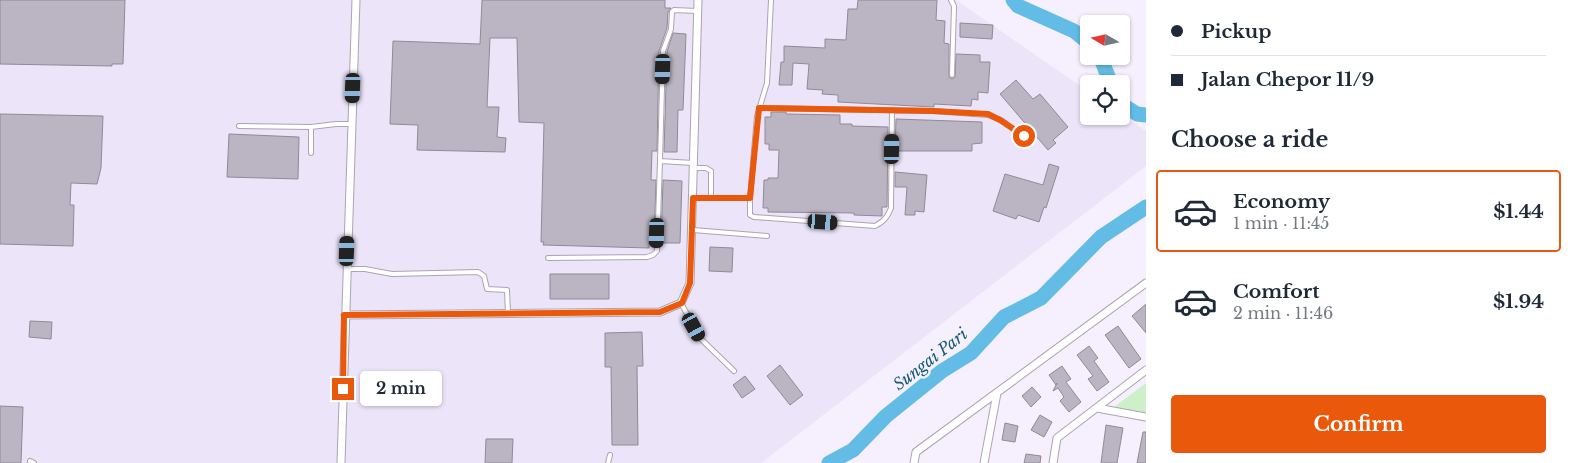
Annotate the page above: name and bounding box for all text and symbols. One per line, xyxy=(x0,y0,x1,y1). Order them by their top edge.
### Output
north arrow xyxy=(1080,15,1130,65)
map controls xyxy=(1080,15,1130,125)
text: Pickup xyxy=(1201,20,1272,43)
car xyxy=(654,54,671,84)
text: Jalan Chepor 11/9 xyxy=(1201,68,1374,91)
car xyxy=(344,73,361,103)
button: locate xyxy=(1080,75,1130,125)
route start xyxy=(1013,125,1035,147)
text: Choose a ride xyxy=(1171,126,1328,153)
car xyxy=(884,134,899,164)
icon: car xyxy=(1173,189,1218,234)
text: Economy xyxy=(1233,190,1330,213)
text: $1.44 xyxy=(1493,200,1544,223)
car xyxy=(807,213,838,231)
text: 1 min · 11:45 xyxy=(1233,213,1329,233)
car xyxy=(648,218,665,248)
car xyxy=(338,236,355,266)
icon: car xyxy=(1173,279,1218,324)
text: Comfort xyxy=(1233,280,1320,303)
text: $1.94 xyxy=(1493,290,1544,313)
text: 2 min · 11:46 xyxy=(1233,303,1333,323)
car xyxy=(680,310,707,344)
water label: Sungai Pari xyxy=(889,324,971,394)
callout: 2 min xyxy=(360,372,443,406)
route end xyxy=(332,378,354,400)
text: 2 min xyxy=(376,378,426,398)
button: Confirm xyxy=(1171,395,1546,453)

